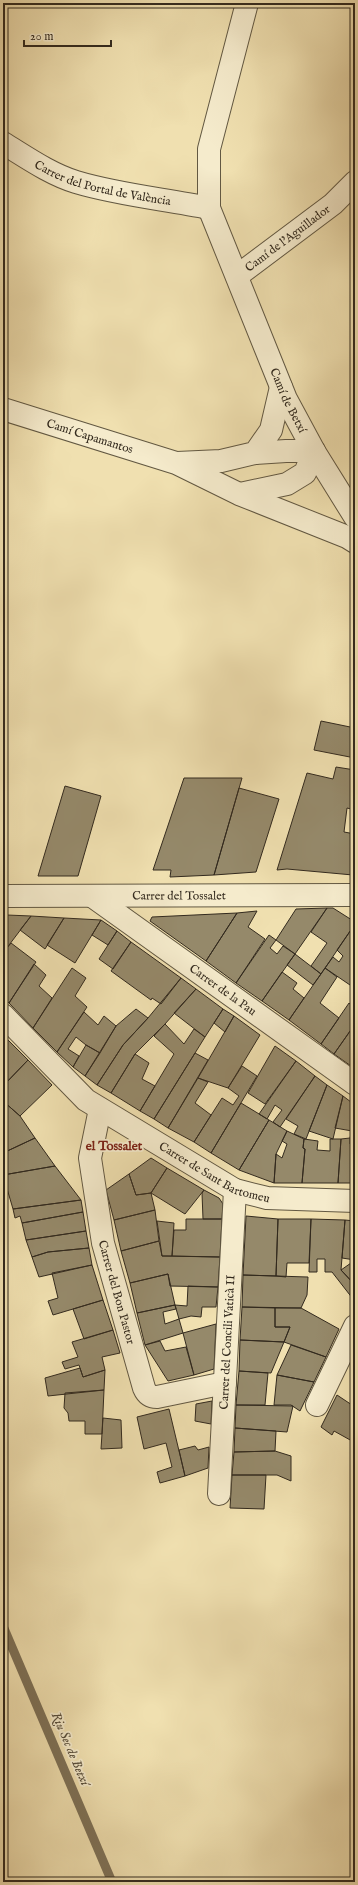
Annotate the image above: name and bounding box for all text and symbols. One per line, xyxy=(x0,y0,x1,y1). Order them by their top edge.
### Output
scale bar xyxy=(24,22,111,48)
text: 20 m xyxy=(30,29,53,44)
street label: Carrer del Portal de València xyxy=(32,157,173,209)
street label: Camí de l'Aguillador xyxy=(242,201,333,275)
street label: Camí de Betxí xyxy=(267,366,311,436)
street label: Camí Capamantos xyxy=(45,416,135,457)
street label: Carrer del Tossalet xyxy=(132,888,226,903)
street label: Carrer de la Pau xyxy=(186,961,260,1019)
district label: el Tossalet xyxy=(86,1138,143,1155)
street label: Carrer de Sant Bartomeu xyxy=(156,1138,271,1206)
street label: Carrer del Bon Pastor xyxy=(95,1238,139,1346)
street label: Carrer del Concili Vaticà II xyxy=(216,1275,238,1410)
water label: Riu Sec de Betxí xyxy=(47,1710,94,1791)

